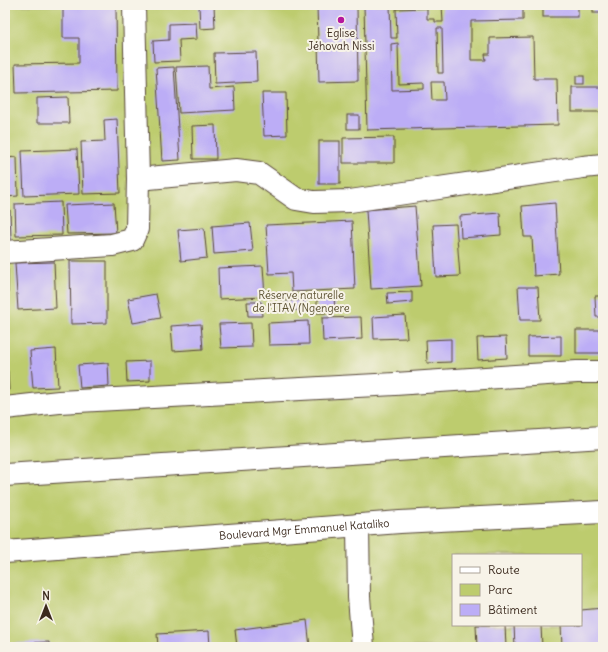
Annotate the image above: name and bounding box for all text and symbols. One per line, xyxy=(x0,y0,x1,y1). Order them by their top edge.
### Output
marker: Eglise Jéhovah Nissi xyxy=(336,15,346,25)
place label: Eglise Jéhovah Nissi xyxy=(307,26,375,53)
park label: Réserve naturelle de l'ITAV (Ngengere xyxy=(252,288,350,315)
street label: Boulevard Mgr Emmanuel Kataliko xyxy=(218,516,390,543)
legend xyxy=(452,554,582,626)
text: Route xyxy=(488,562,520,577)
text: Parc xyxy=(488,582,513,597)
north arrow xyxy=(26,586,66,626)
text: N xyxy=(42,589,50,603)
text: Bâtiment xyxy=(488,602,537,617)

